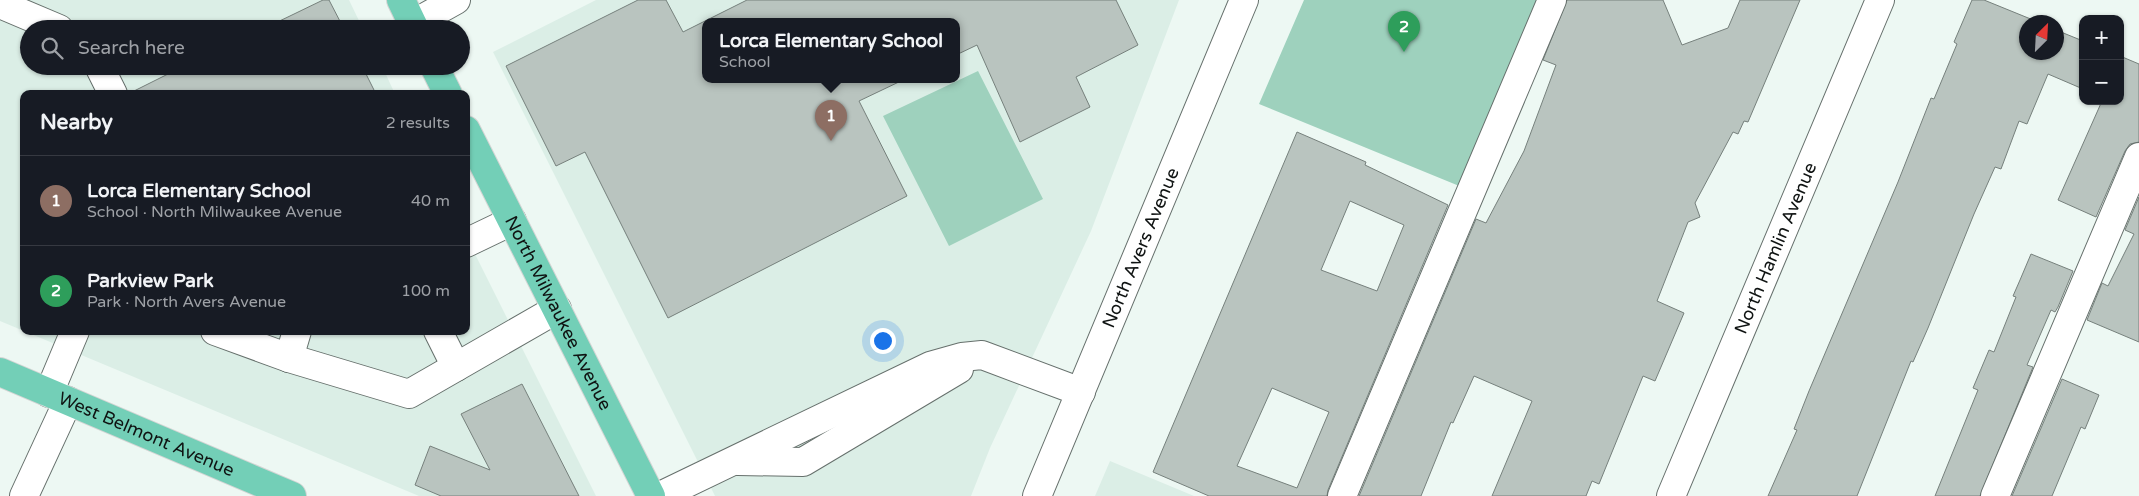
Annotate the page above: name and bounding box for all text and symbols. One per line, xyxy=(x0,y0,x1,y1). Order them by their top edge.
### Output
pin: 2 xyxy=(1388,11,1420,52)
north arrow xyxy=(2019,15,2064,60)
map controls xyxy=(2079,15,2124,105)
button: + xyxy=(2079,15,2124,60)
popup xyxy=(702,18,960,83)
search box xyxy=(20,20,470,75)
text: Lorca Elementary School xyxy=(719,30,943,52)
icon: search xyxy=(38,34,66,62)
text: Search here xyxy=(78,37,185,59)
text: School xyxy=(719,52,771,72)
button: − xyxy=(2079,60,2124,105)
pin: 1 xyxy=(815,100,847,141)
text: Nearby xyxy=(40,110,113,135)
text: 2 results xyxy=(386,113,450,133)
street label: North Hamlin Avenue xyxy=(1730,159,1821,337)
street label: North Avers Avenue xyxy=(1097,164,1184,331)
text: Lorca Elementary School xyxy=(87,180,311,202)
text: 1 xyxy=(51,191,61,211)
text: 40 m xyxy=(411,191,450,211)
text: School · North Milwaukee Avenue xyxy=(87,202,342,222)
street label: North Milwaukee Avenue xyxy=(500,212,617,414)
text: Parkview Park xyxy=(87,270,214,292)
text: 2 xyxy=(51,281,61,301)
text: 100 m xyxy=(401,281,450,301)
text: Park · North Avers Avenue xyxy=(87,292,286,312)
your location xyxy=(870,328,896,354)
street label: West Belmont Avenue xyxy=(55,387,238,481)

